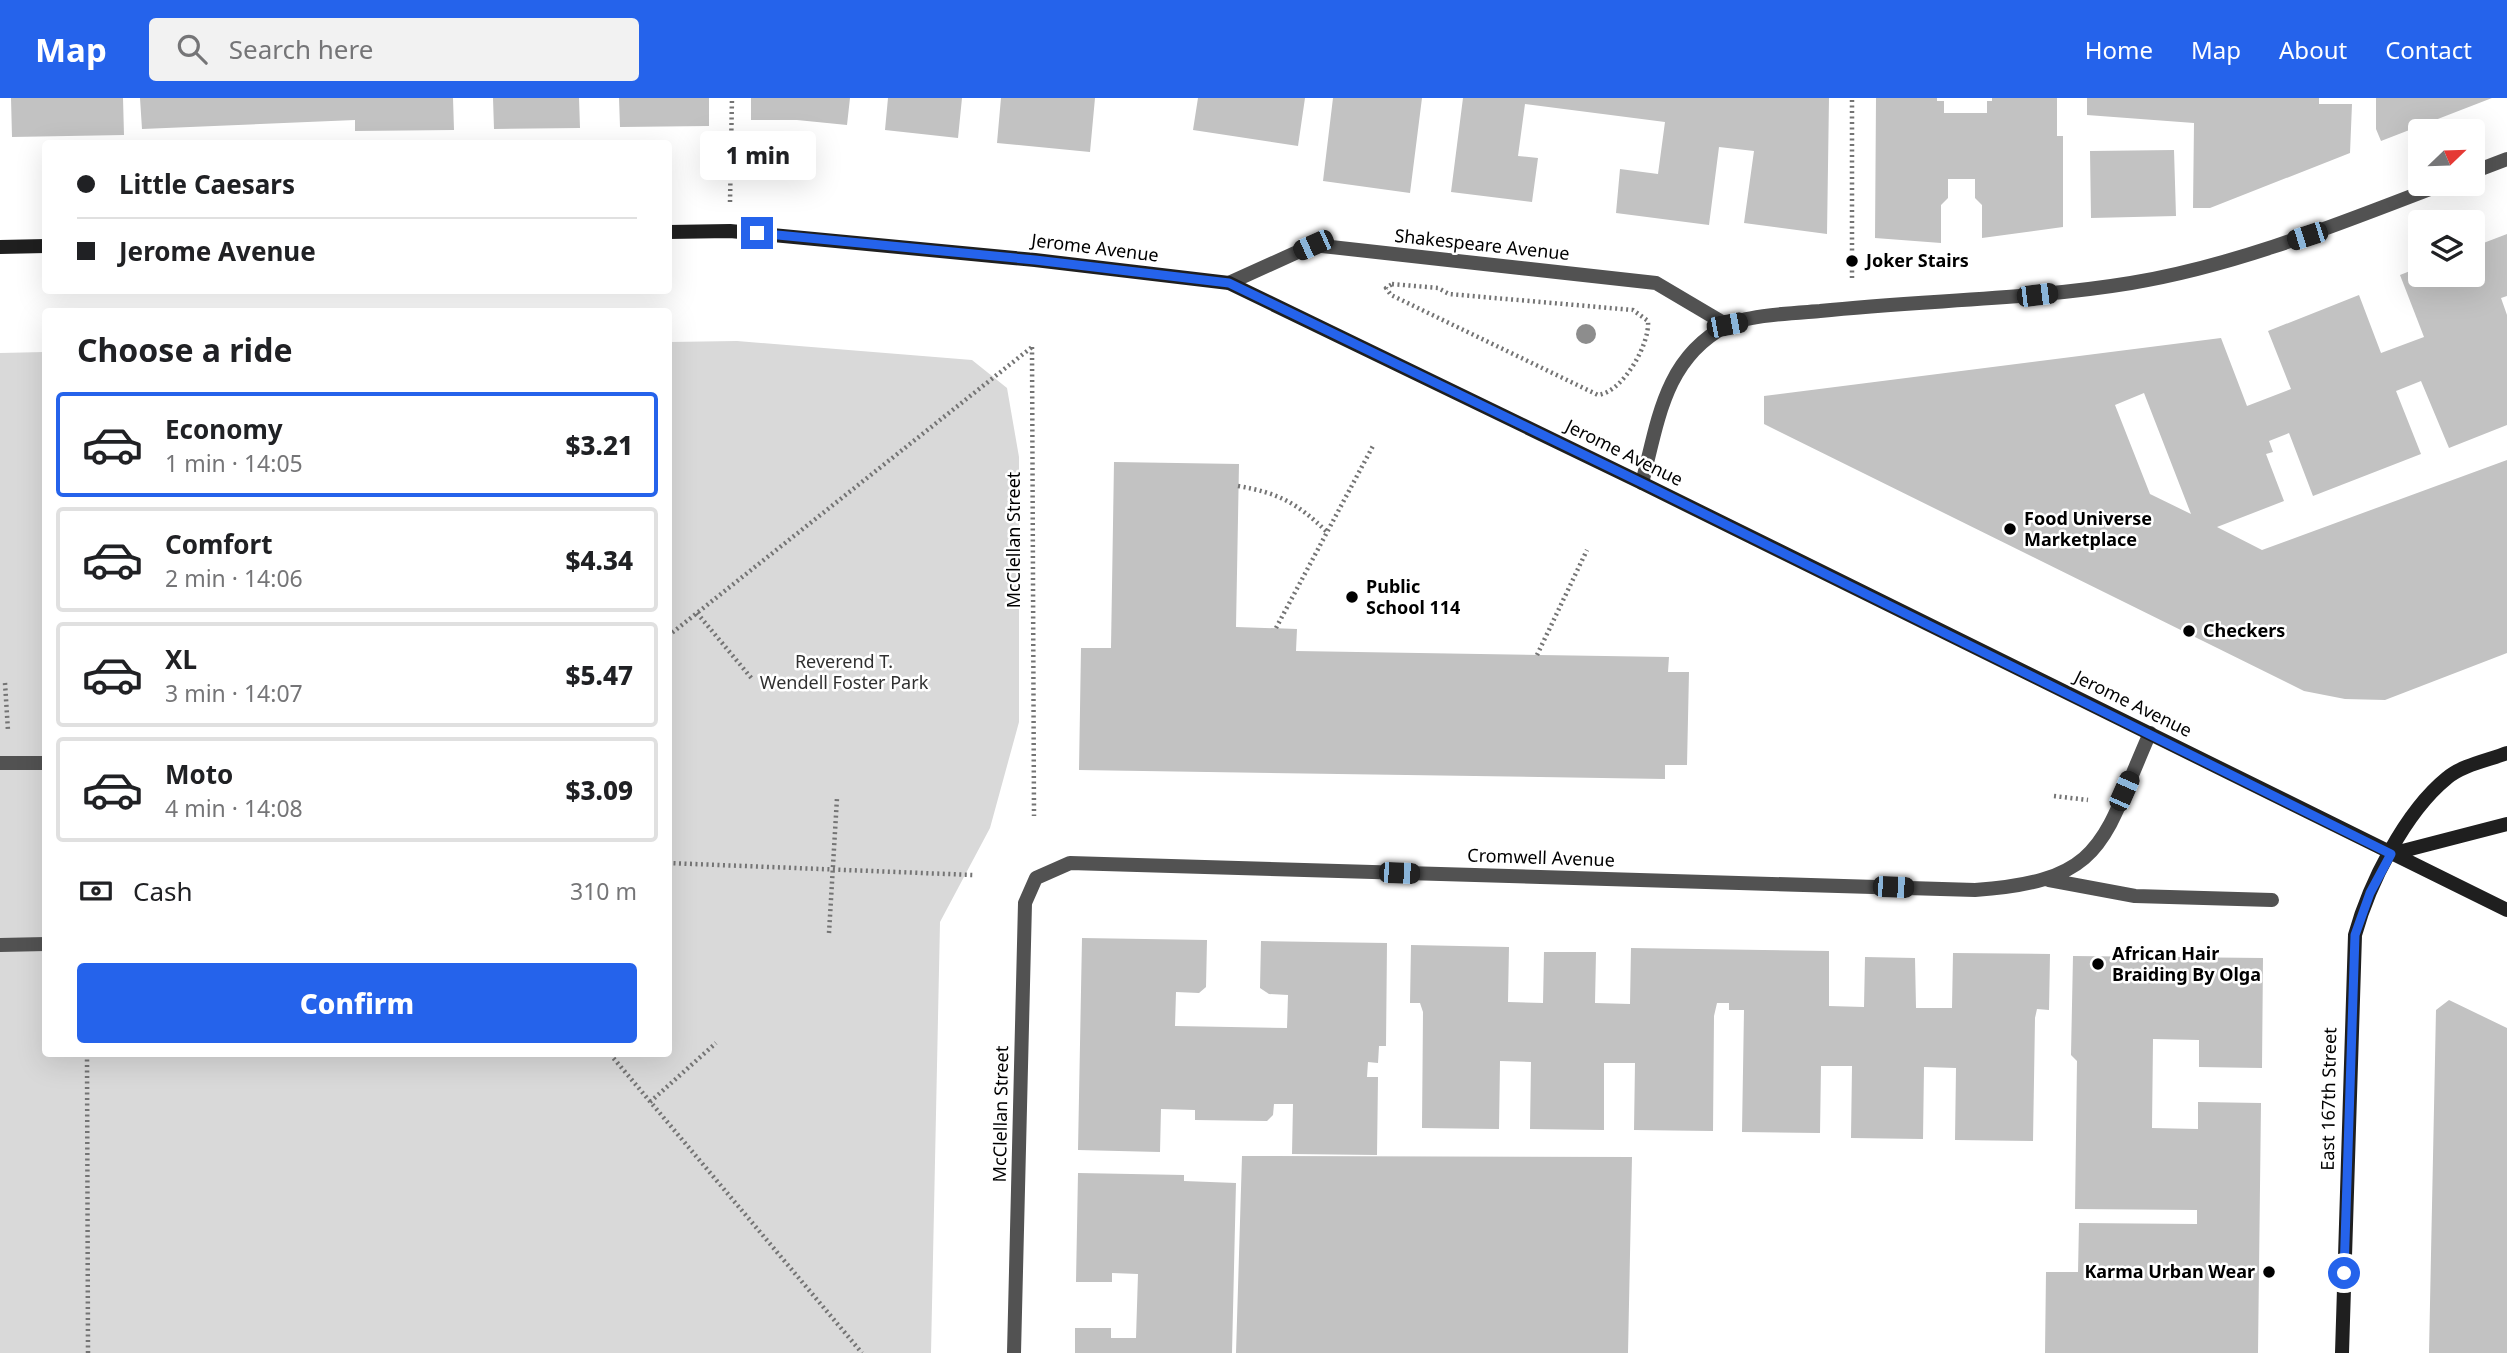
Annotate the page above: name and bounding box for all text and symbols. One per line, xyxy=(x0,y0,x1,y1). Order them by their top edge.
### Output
search box xyxy=(149,18,639,81)
text: Map xyxy=(35,27,107,72)
icon: search xyxy=(173,30,211,68)
text: Search here xyxy=(229,31,373,67)
text: Home xyxy=(2085,33,2153,66)
text: Map xyxy=(2191,33,2241,66)
text: About xyxy=(2279,33,2347,66)
text: Contact xyxy=(2385,33,2472,66)
north arrow xyxy=(2408,119,2485,196)
map controls xyxy=(2408,119,2485,287)
callout: 1 min xyxy=(699,131,815,180)
text: 1 min xyxy=(726,139,790,171)
text: Little Caesars xyxy=(119,166,295,202)
button: layers xyxy=(2408,210,2485,287)
route end xyxy=(741,217,773,249)
car xyxy=(2284,220,2331,252)
street label: Shakespeare Avenue xyxy=(1393,223,1571,265)
street label: Jerome Avenue xyxy=(1028,227,1160,267)
car xyxy=(1290,227,1337,263)
text: Jerome Avenue xyxy=(119,233,316,269)
place label: Joker Stairs xyxy=(1864,248,1969,272)
marker: Joker Stairs xyxy=(1844,253,1860,269)
car xyxy=(2015,282,2060,308)
car xyxy=(1705,311,1750,339)
text: Choose a ride xyxy=(77,328,293,371)
text: Economy xyxy=(165,411,283,447)
street label: Jerome Avenue xyxy=(1560,412,1687,491)
icon: car xyxy=(81,413,144,476)
text: $3.21 xyxy=(566,427,633,463)
text: 1 min · 14:05 xyxy=(165,447,303,479)
street label: McClellan Street xyxy=(1001,471,1025,608)
place label: Food Universe Marketplace xyxy=(2024,506,2152,551)
marker: Food Universe Marketplace xyxy=(2002,521,2018,537)
text: Comfort xyxy=(165,526,273,562)
icon: car xyxy=(81,528,144,591)
text: $4.34 xyxy=(566,542,633,578)
text: 2 min · 14:06 xyxy=(165,562,303,594)
place label: Public School 114 xyxy=(1366,574,1460,619)
marker: Public School 114 xyxy=(1344,589,1360,605)
place label: Checkers xyxy=(2203,618,2285,642)
marker: Checkers xyxy=(2181,623,2197,639)
text: XL xyxy=(165,641,197,677)
icon: car xyxy=(81,643,144,706)
park label: Reverend T. Wendell Foster Park xyxy=(760,649,929,694)
text: $5.47 xyxy=(566,657,633,693)
street label: Jerome Avenue xyxy=(2069,663,2196,742)
text: 3 min · 14:07 xyxy=(165,677,303,709)
text: Moto xyxy=(165,756,233,792)
icon: car xyxy=(81,758,144,821)
car xyxy=(2106,768,2143,814)
text: $3.09 xyxy=(566,772,633,808)
text: 4 min · 14:08 xyxy=(165,792,303,824)
street label: Cromwell Avenue xyxy=(1467,842,1615,872)
car xyxy=(1378,862,1421,884)
icon: cash xyxy=(77,872,115,910)
text: Cash xyxy=(133,873,193,909)
text: 310 m xyxy=(570,875,637,907)
car xyxy=(1872,876,1915,898)
place label: African Hair Braiding By Olga xyxy=(2112,941,2261,986)
marker: African Hair Braiding By Olga xyxy=(2090,956,2106,972)
button: Confirm xyxy=(77,963,637,1043)
street label: East 167th Street xyxy=(2315,1027,2341,1171)
street label: McClellan Street xyxy=(987,1045,1013,1182)
route start xyxy=(2328,1257,2360,1289)
place label: Karma Urban Wear xyxy=(2084,1259,2255,1283)
marker: Karma Urban Wear xyxy=(2261,1264,2277,1280)

